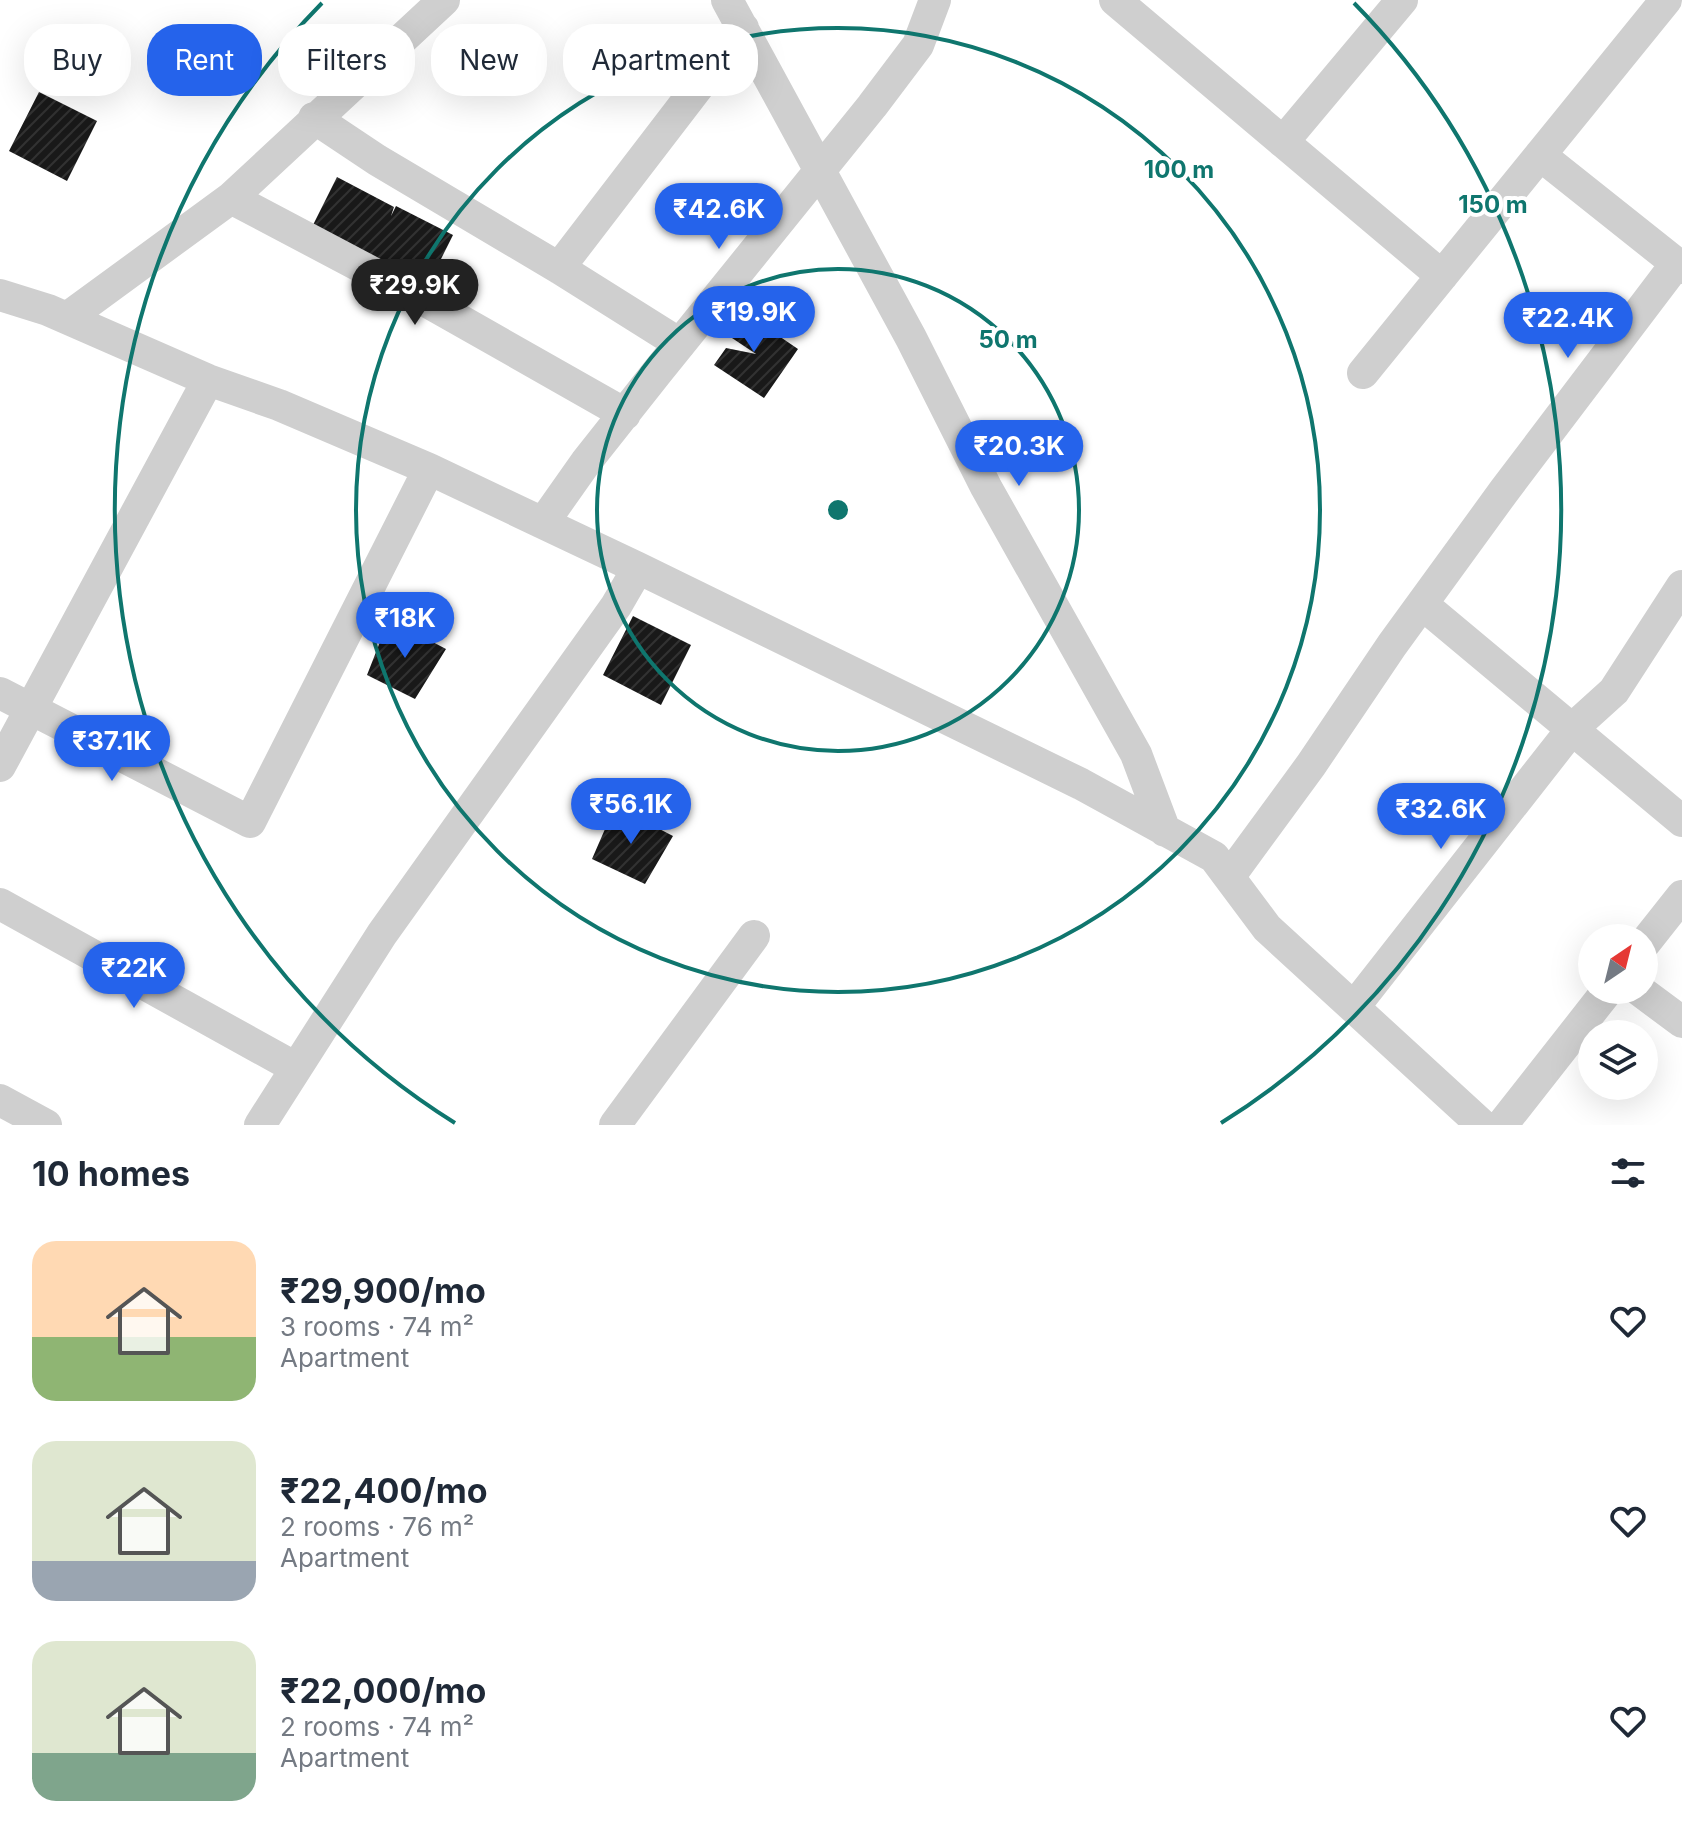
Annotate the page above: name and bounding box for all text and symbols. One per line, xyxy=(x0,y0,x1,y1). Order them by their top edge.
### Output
chip: Buy xyxy=(24,24,131,96)
chip: Rent xyxy=(147,24,262,96)
chip: Filters xyxy=(278,24,415,96)
chip: New xyxy=(431,24,547,96)
chip: Apartment xyxy=(563,24,758,96)
text: 100 m xyxy=(1144,155,1214,184)
pin: ₹42.6K xyxy=(654,183,784,251)
text: 150 m xyxy=(1458,190,1528,219)
text: ₹42.6K xyxy=(673,193,765,224)
pin: ₹29.9K xyxy=(350,259,480,327)
text: ₹29.9K xyxy=(369,269,461,300)
pin: ₹19.9K xyxy=(689,286,819,354)
pin: ₹22.4K xyxy=(1503,292,1633,360)
text: ₹19.9K xyxy=(711,296,797,327)
text: ₹22.4K xyxy=(1522,302,1614,333)
text: 50 m xyxy=(978,325,1038,354)
pin: ₹20.3K xyxy=(954,420,1084,488)
text: ₹20.3K xyxy=(973,430,1065,461)
centre of rings xyxy=(824,496,852,524)
pin: ₹18K xyxy=(358,592,452,660)
text: ₹18K xyxy=(374,602,436,633)
pin: ₹37.1K xyxy=(47,715,177,783)
text: ₹37.1K xyxy=(72,725,152,756)
pin: ₹56.1K xyxy=(566,778,696,846)
pin: ₹32.6K xyxy=(1376,783,1506,851)
text: ₹56.1K xyxy=(589,788,673,819)
text: ₹32.6K xyxy=(1395,793,1487,824)
north arrow xyxy=(1578,924,1658,1004)
map controls xyxy=(1578,924,1658,1100)
pin: ₹22K xyxy=(87,942,181,1010)
text: ₹22K xyxy=(101,952,167,983)
button: layers xyxy=(1578,1020,1658,1100)
icon: filters xyxy=(1606,1151,1650,1195)
text: 10 homes xyxy=(32,1153,190,1194)
text: ₹29,900/mo xyxy=(280,1270,486,1311)
icon: home xyxy=(96,1273,192,1369)
icon: heart xyxy=(1606,1299,1650,1343)
text: 3 rooms · 74 m² xyxy=(280,1311,474,1342)
text: Apartment xyxy=(280,1342,409,1373)
text: ₹22,400/mo xyxy=(280,1470,488,1511)
icon: home xyxy=(96,1473,192,1569)
icon: heart xyxy=(1606,1499,1650,1543)
text: 2 rooms · 76 m² xyxy=(280,1511,474,1542)
text: Apartment xyxy=(280,1542,409,1573)
text: ₹22,000/mo xyxy=(280,1670,486,1711)
icon: home xyxy=(96,1673,192,1769)
icon: heart xyxy=(1606,1699,1650,1743)
text: 2 rooms · 74 m² xyxy=(280,1711,474,1742)
text: Apartment xyxy=(280,1742,409,1773)

